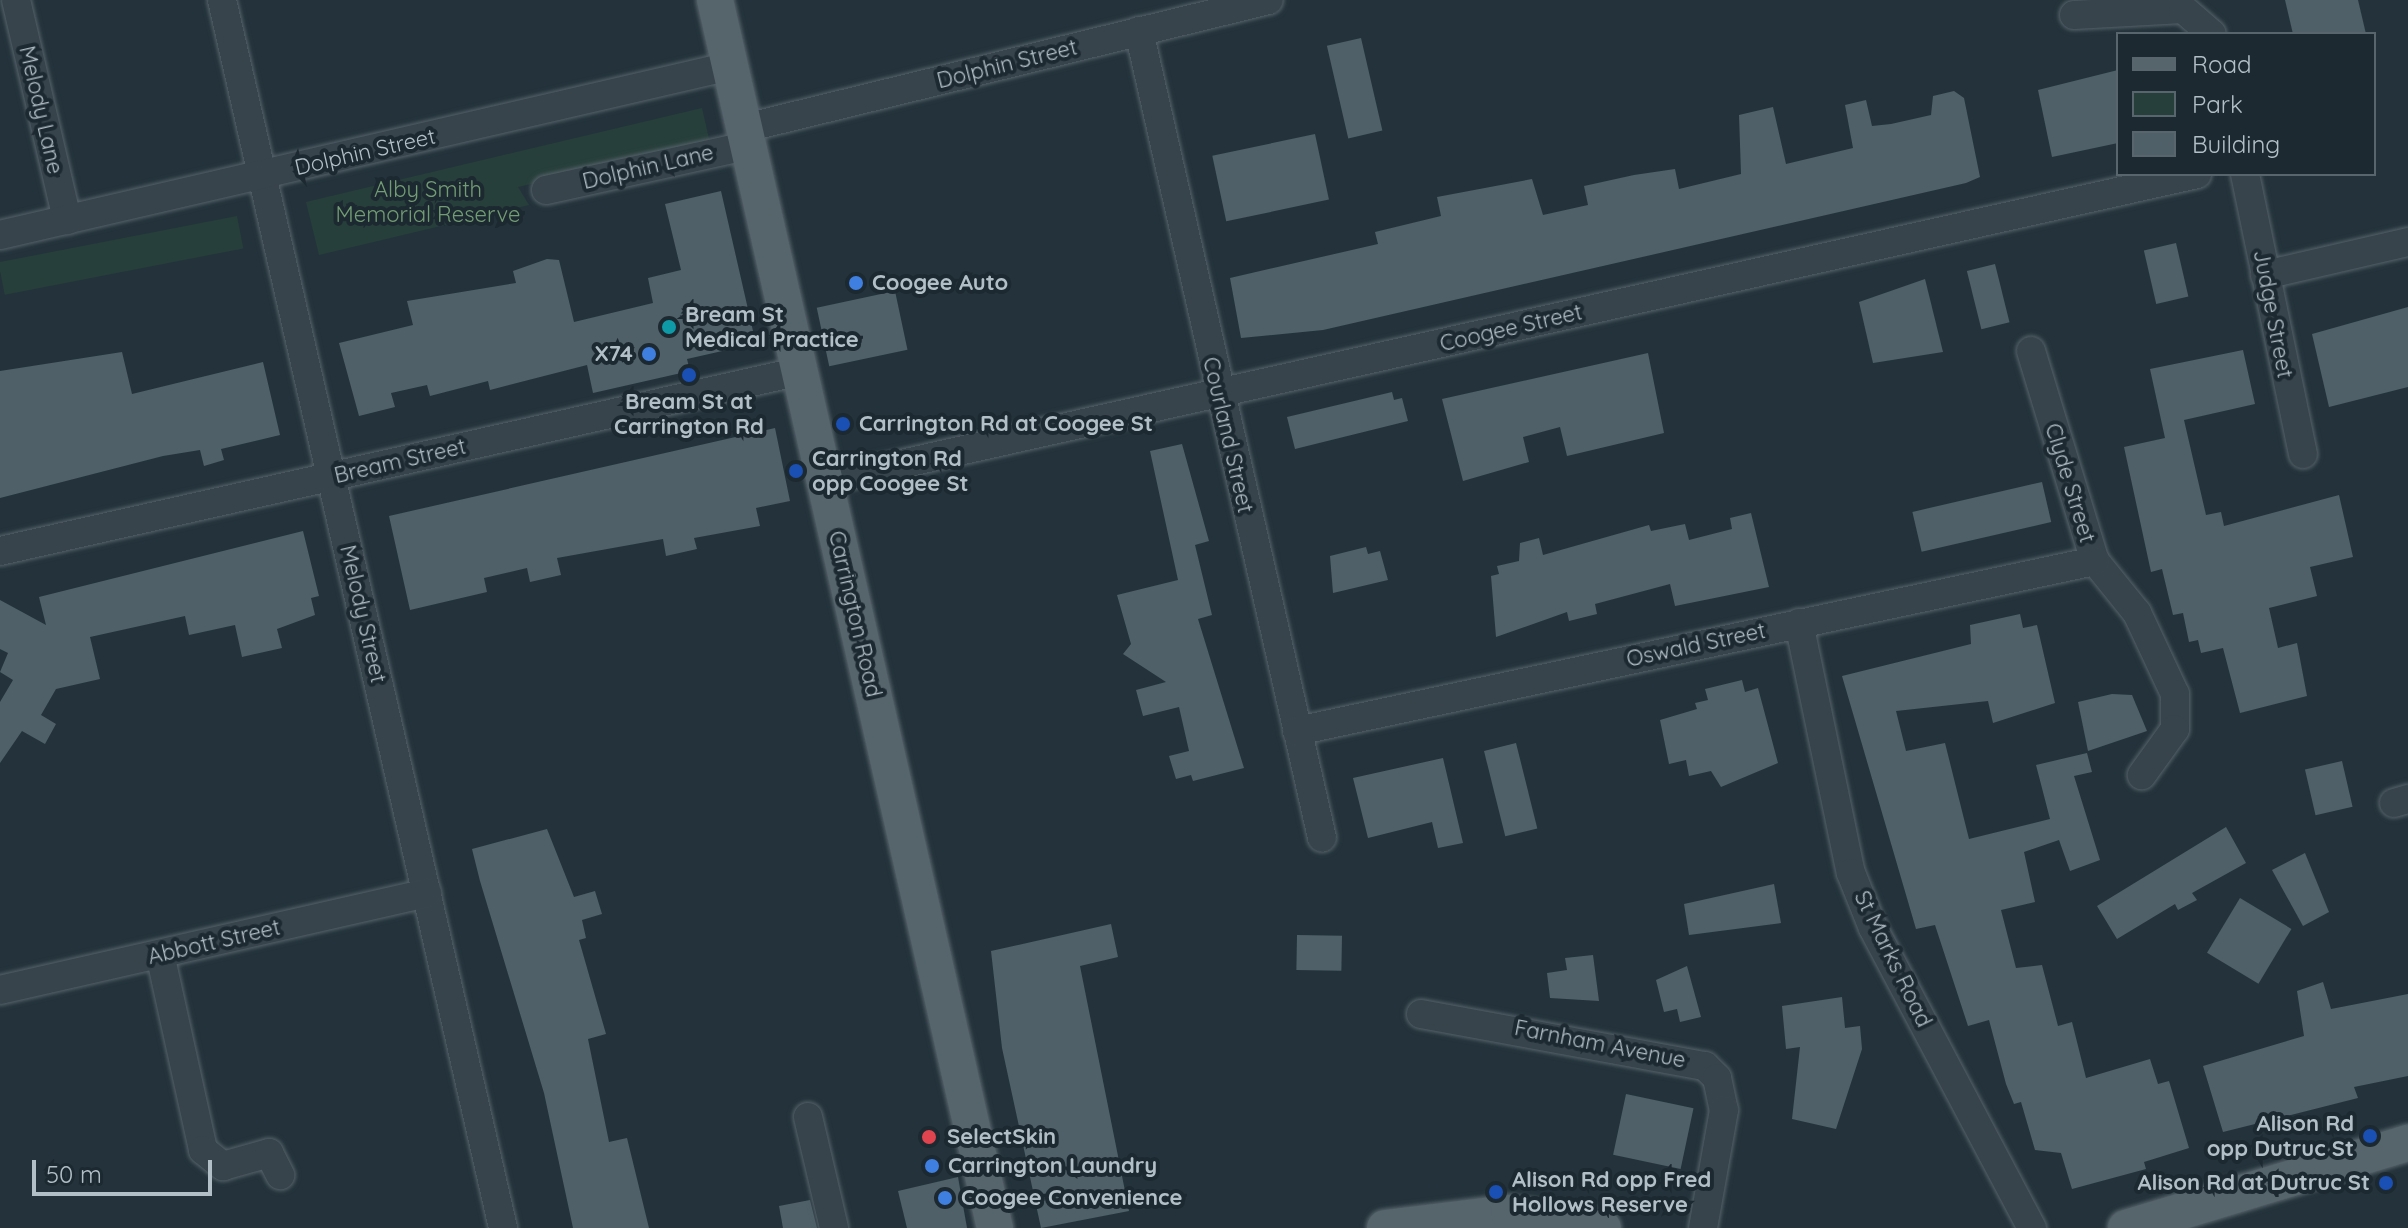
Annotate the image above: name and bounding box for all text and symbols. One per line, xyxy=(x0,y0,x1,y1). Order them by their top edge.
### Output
legend xyxy=(2116,32,2376,176)
street label: Dolphin Street xyxy=(934,34,1080,94)
street label: Melody Lane xyxy=(13,43,69,177)
text: Road xyxy=(2192,49,2252,79)
text: Park xyxy=(2192,89,2243,119)
street label: Dolphin Street xyxy=(292,123,438,181)
text: Building xyxy=(2192,129,2280,159)
street label: Dolphin Lane xyxy=(580,139,716,195)
park label: Alby Smith Memorial Reserve xyxy=(336,176,520,228)
street label: Judge Street xyxy=(2248,248,2298,380)
place label: Coogee Auto xyxy=(872,270,1008,296)
marker: Coogee Auto xyxy=(847,274,865,292)
street label: Coogee Street xyxy=(1437,299,1585,357)
place label: Bream St Medical Practice xyxy=(685,301,859,352)
marker: Bream St Medical Practice xyxy=(660,318,678,336)
place label: X74 xyxy=(594,341,633,367)
marker: X74 xyxy=(640,345,658,363)
street label: Courland Street xyxy=(1197,354,1259,516)
marker: Bream St at Carrington Rd xyxy=(680,366,698,384)
place label: Bream St at Carrington Rd xyxy=(614,388,764,440)
place label: Carrington Rd at Coogee St xyxy=(859,411,1153,437)
marker: Carrington Rd at Coogee St xyxy=(834,415,852,433)
street label: Clyde Street xyxy=(2039,420,2101,546)
street label: Bream Street xyxy=(332,433,468,489)
place label: Carrington Rd opp Coogee St xyxy=(812,445,969,496)
marker: Carrington Rd opp Coogee St xyxy=(787,462,805,480)
street label: Carrington Road xyxy=(823,528,887,700)
street label: Melody Street xyxy=(334,542,392,686)
street label: Oswald Street xyxy=(1624,617,1768,673)
street label: St Marks Road xyxy=(1849,887,1937,1031)
street label: Abbott Street xyxy=(145,914,283,970)
street label: Farnham Avenue xyxy=(1512,1014,1688,1074)
place label: Alison Rd opp Dutruc St xyxy=(2207,1110,2354,1162)
place label: SelectSkin xyxy=(947,1124,1056,1150)
marker: SelectSkin xyxy=(918,1126,940,1148)
marker: Alison Rd opp Dutruc St xyxy=(2361,1127,2379,1145)
scale bar xyxy=(36,1144,216,1194)
place label: Carrington Laundry xyxy=(948,1153,1157,1179)
marker: Carrington Laundry xyxy=(923,1157,941,1175)
text: 50 m xyxy=(46,1159,102,1189)
place label: Alison Rd opp Fred Hollows Reserve xyxy=(1512,1166,1711,1218)
place label: Alison Rd at Dutruc St xyxy=(2137,1170,2370,1196)
marker: Alison Rd at Dutruc St xyxy=(2377,1174,2395,1192)
marker: Alison Rd opp Fred Hollows Reserve xyxy=(1487,1183,1505,1201)
place label: Coogee Convenience xyxy=(961,1185,1183,1211)
marker: Coogee Convenience xyxy=(936,1189,954,1207)

